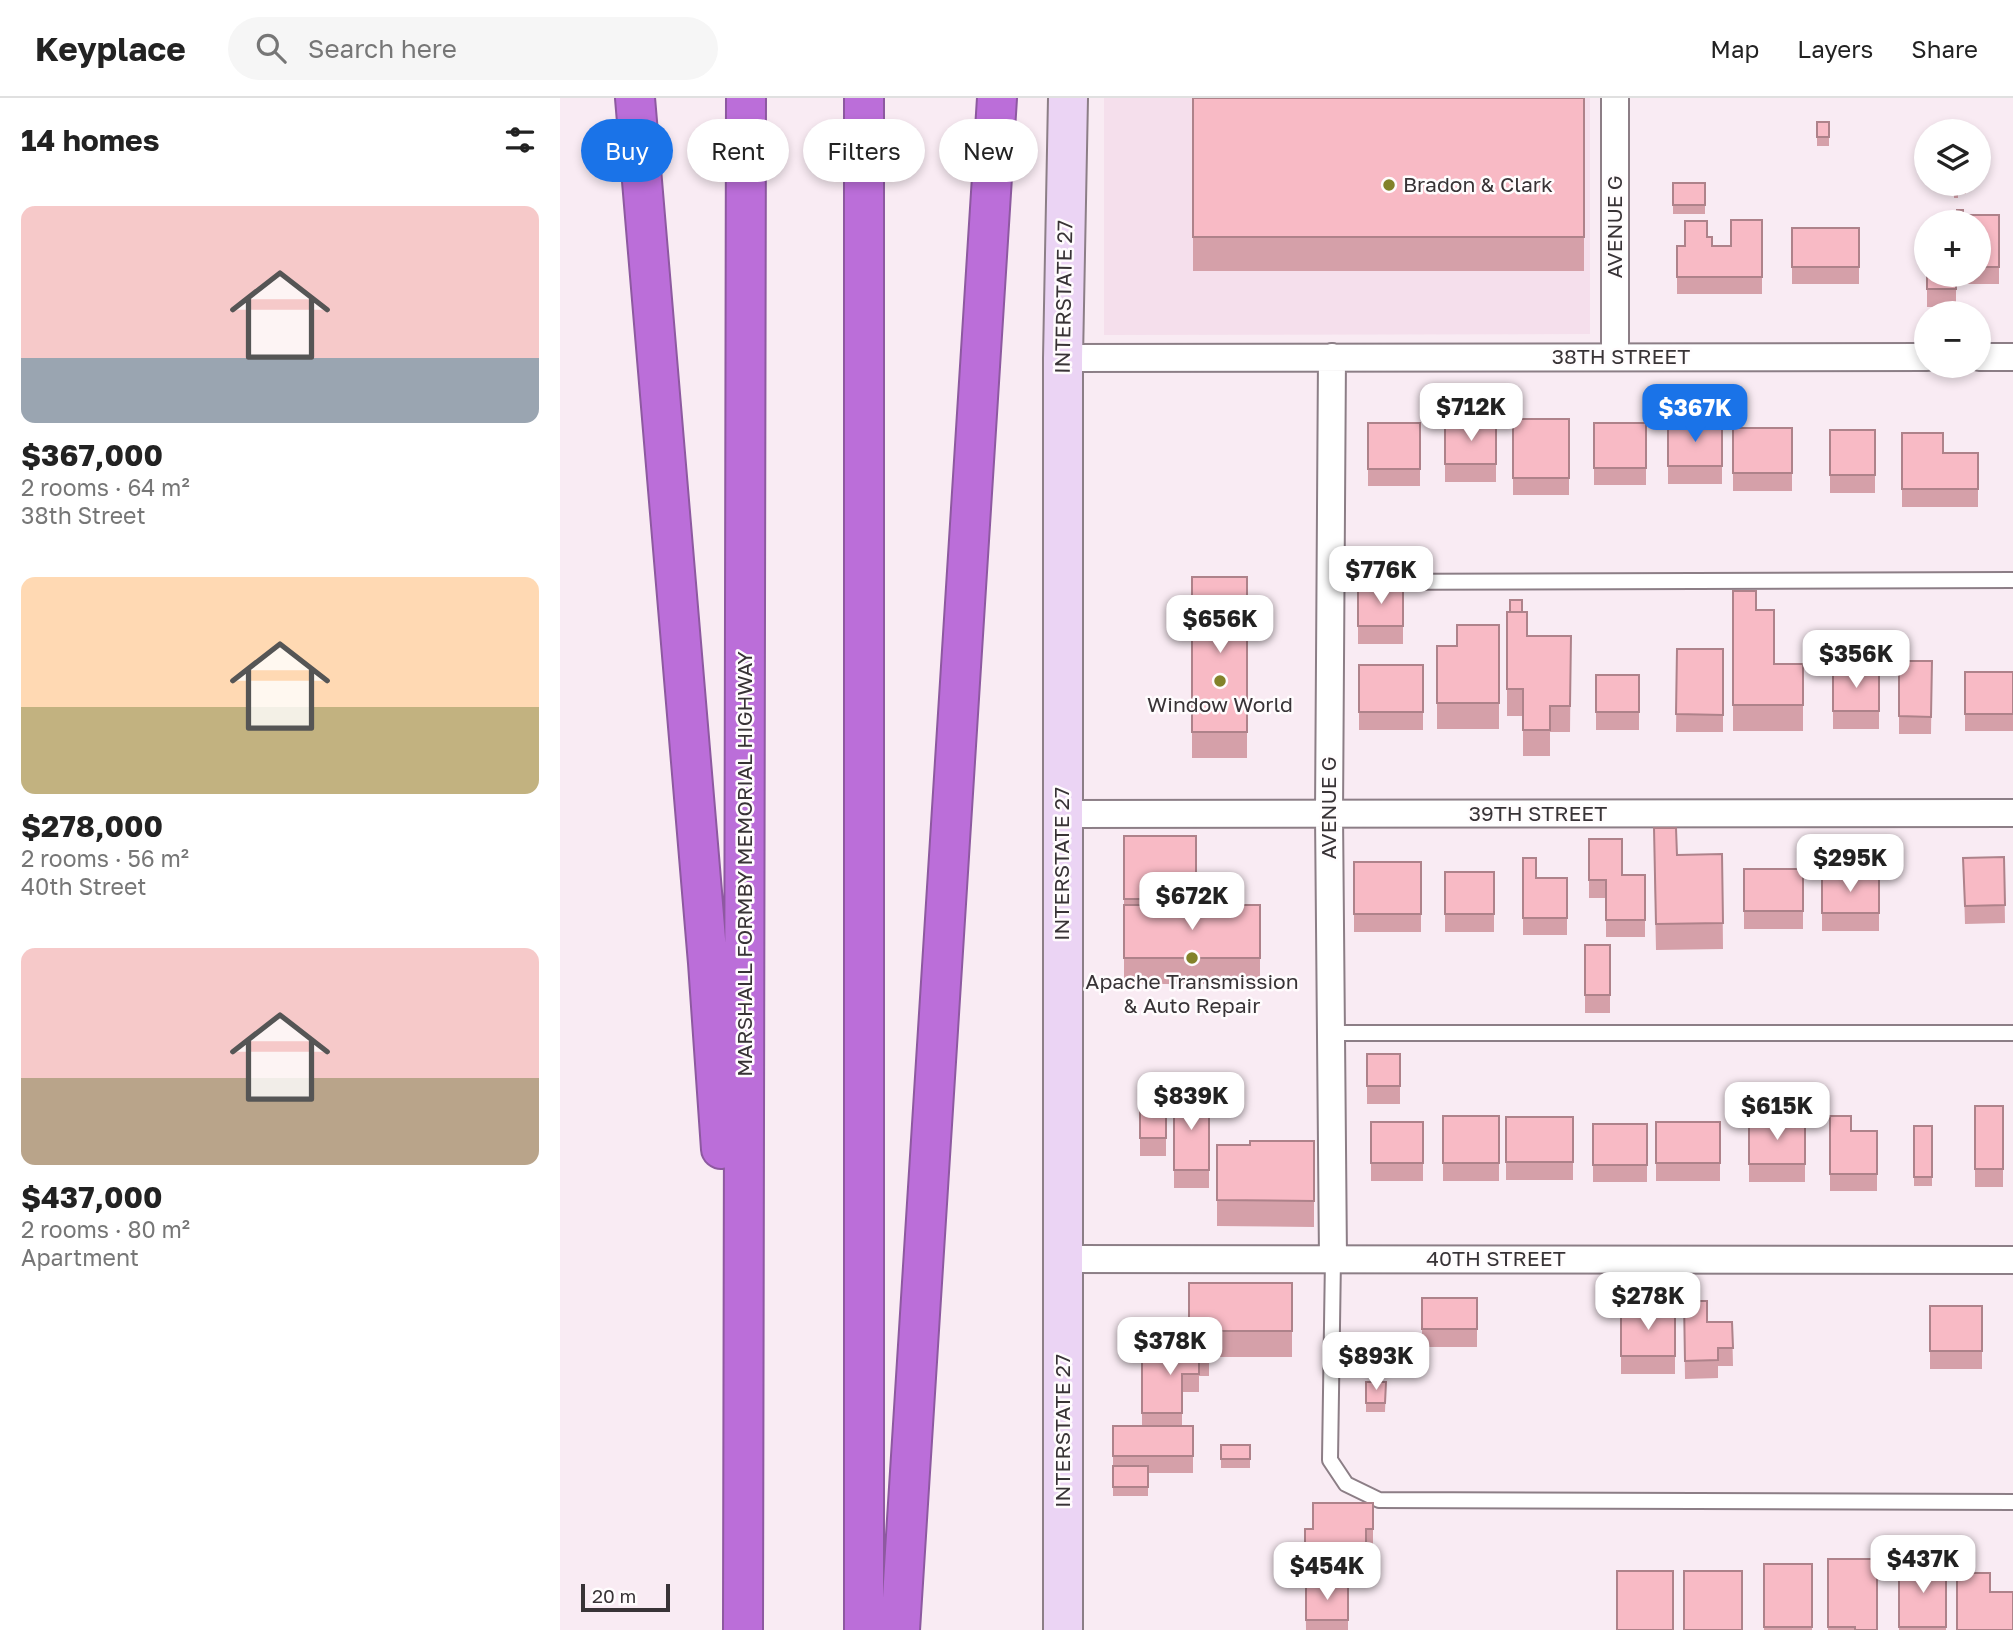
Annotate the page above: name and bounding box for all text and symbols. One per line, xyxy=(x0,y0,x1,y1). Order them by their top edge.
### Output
search box xyxy=(228,17,718,80)
text: Keyplace xyxy=(35,29,186,68)
icon: search xyxy=(252,29,290,67)
text: Search here xyxy=(308,33,457,64)
text: Map xyxy=(1710,34,1759,63)
text: Layers xyxy=(1797,34,1873,63)
text: Share xyxy=(1911,34,1978,63)
chip: Buy xyxy=(581,119,673,182)
chip: Rent xyxy=(687,119,789,182)
chip: Filters xyxy=(803,119,925,182)
chip: New xyxy=(939,119,1038,182)
map controls xyxy=(1914,119,1991,378)
button: layers xyxy=(1914,119,1991,196)
icon: filters xyxy=(501,121,539,159)
text: 14 homes xyxy=(21,122,160,158)
place label: Bradon & Clark xyxy=(1403,171,1553,197)
street label: AVENUE G xyxy=(1601,175,1627,279)
marker: Bradon & Clark xyxy=(1381,177,1397,193)
button: + xyxy=(1914,210,1991,287)
street label: INTERSTATE 27 xyxy=(1049,220,1077,374)
icon: home xyxy=(217,252,343,378)
button: − xyxy=(1914,301,1991,378)
street label: 38TH STREET xyxy=(1552,343,1690,369)
pin: $712K xyxy=(1422,384,1520,443)
pin: $367K xyxy=(1646,384,1744,444)
text: $712K xyxy=(1436,392,1506,420)
text: $367K xyxy=(1658,393,1732,421)
text: $367,000 xyxy=(21,437,163,473)
text: 2 rooms · 64 m² xyxy=(21,473,190,501)
text: 38th Street xyxy=(21,501,146,529)
pin: $776K xyxy=(1332,546,1430,606)
text: $776K xyxy=(1345,555,1417,583)
pin: $656K xyxy=(1171,596,1269,655)
text: $656K xyxy=(1182,604,1258,632)
icon: home xyxy=(217,623,343,749)
pin: $356K xyxy=(1807,630,1905,690)
text: $356K xyxy=(1819,639,1893,667)
street label: MARSHALL FORMBY MEMORIAL HIGHWAY xyxy=(731,651,757,1077)
marker: Window World xyxy=(1212,673,1228,689)
place label: Window World xyxy=(1147,691,1293,717)
street label: AVENUE G xyxy=(1315,756,1341,860)
street label: INTERSTATE 27 xyxy=(1048,787,1074,941)
street label: 39TH STREET xyxy=(1469,800,1607,826)
text: $278,000 xyxy=(21,808,163,844)
pin: $295K xyxy=(1801,834,1899,894)
text: $295K xyxy=(1813,843,1887,871)
text: 2 rooms · 56 m² xyxy=(21,844,189,872)
text: 40th Street xyxy=(21,872,146,900)
pin: $672K xyxy=(1143,872,1241,932)
text: $672K xyxy=(1155,881,1229,909)
marker: Apache Transmission & Auto Repair xyxy=(1184,950,1200,966)
place label: Apache Transmission & Auto Repair xyxy=(1085,968,1299,1018)
icon: home xyxy=(217,994,343,1120)
pin: $839K xyxy=(1142,1072,1240,1132)
text: $839K xyxy=(1153,1081,1229,1109)
pin: $615K xyxy=(1728,1082,1826,1142)
text: $615K xyxy=(1741,1091,1813,1119)
text: $437,000 xyxy=(21,1179,163,1215)
text: 2 rooms · 80 m² xyxy=(21,1215,190,1243)
text: Apartment xyxy=(21,1243,139,1271)
street label: 40TH STREET xyxy=(1426,1245,1566,1271)
pin: $278K xyxy=(1599,1272,1697,1332)
text: $278K xyxy=(1611,1281,1685,1309)
pin: $378K xyxy=(1121,1318,1219,1377)
text: $378K xyxy=(1133,1326,1207,1354)
pin: $893K xyxy=(1327,1332,1425,1392)
text: $893K xyxy=(1338,1341,1414,1369)
street label: INTERSTATE 27 xyxy=(1049,1354,1075,1508)
pin: $437K xyxy=(1874,1536,1972,1595)
pin: $454K xyxy=(1278,1542,1376,1602)
text: $437K xyxy=(1886,1544,1960,1572)
text: $454K xyxy=(1290,1551,1364,1579)
scale bar xyxy=(581,1581,670,1613)
text: 20 m xyxy=(592,1584,636,1607)

